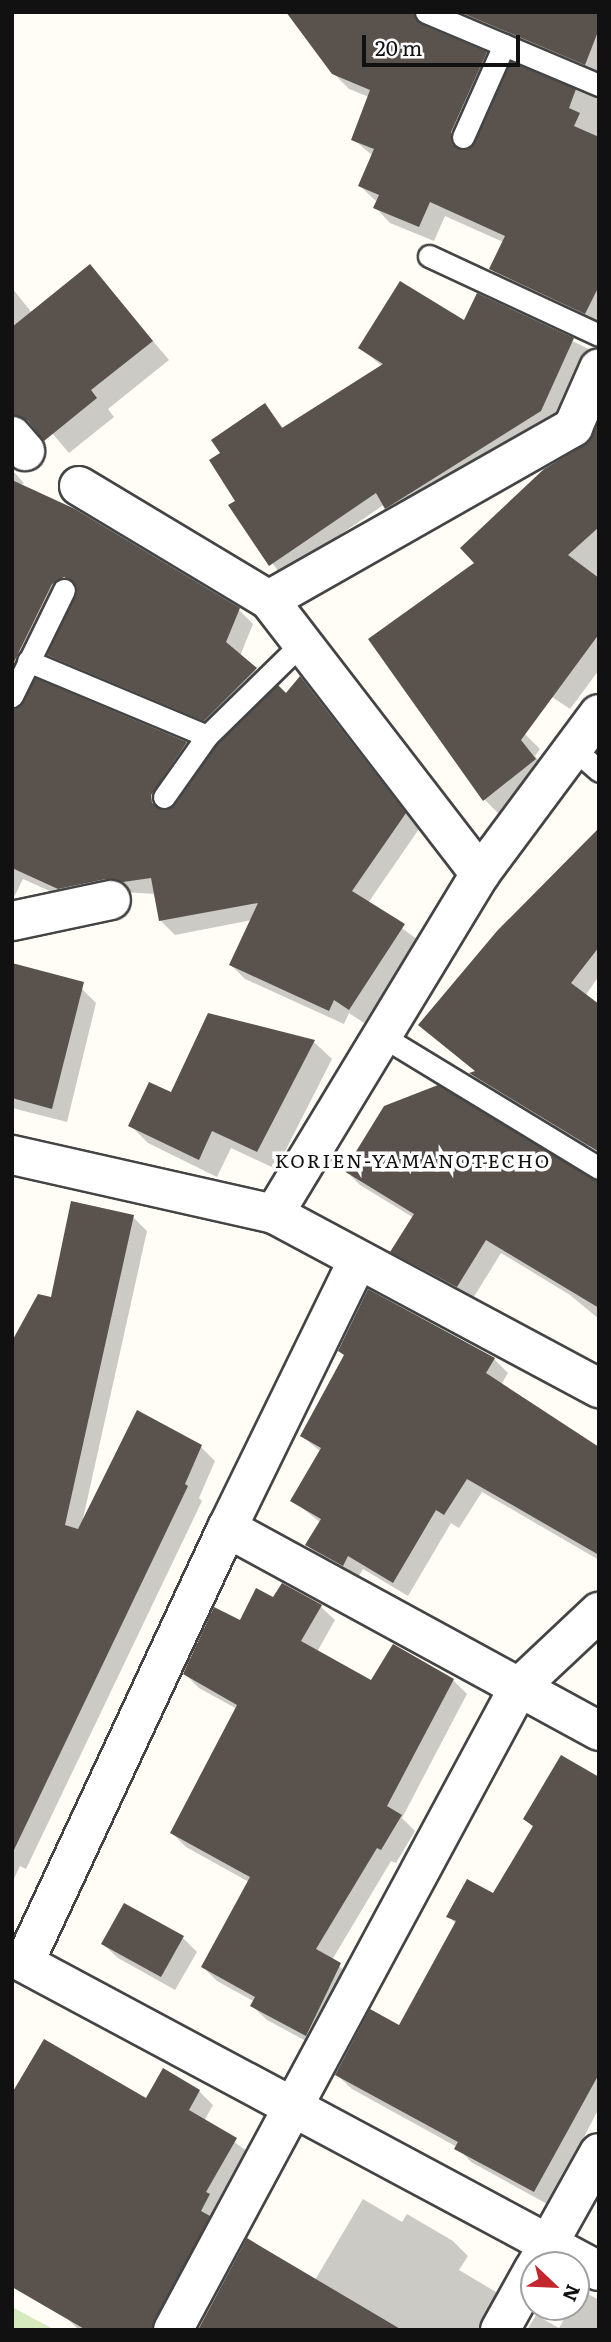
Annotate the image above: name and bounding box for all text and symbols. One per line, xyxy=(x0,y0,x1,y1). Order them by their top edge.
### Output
scale bar xyxy=(366,21,524,65)
text: 20 m xyxy=(375,31,422,62)
district label: KORIEN-YAMANOTECHO xyxy=(277,1150,549,1172)
north arrow xyxy=(520,2251,590,2321)
text: N xyxy=(556,2281,588,2306)

